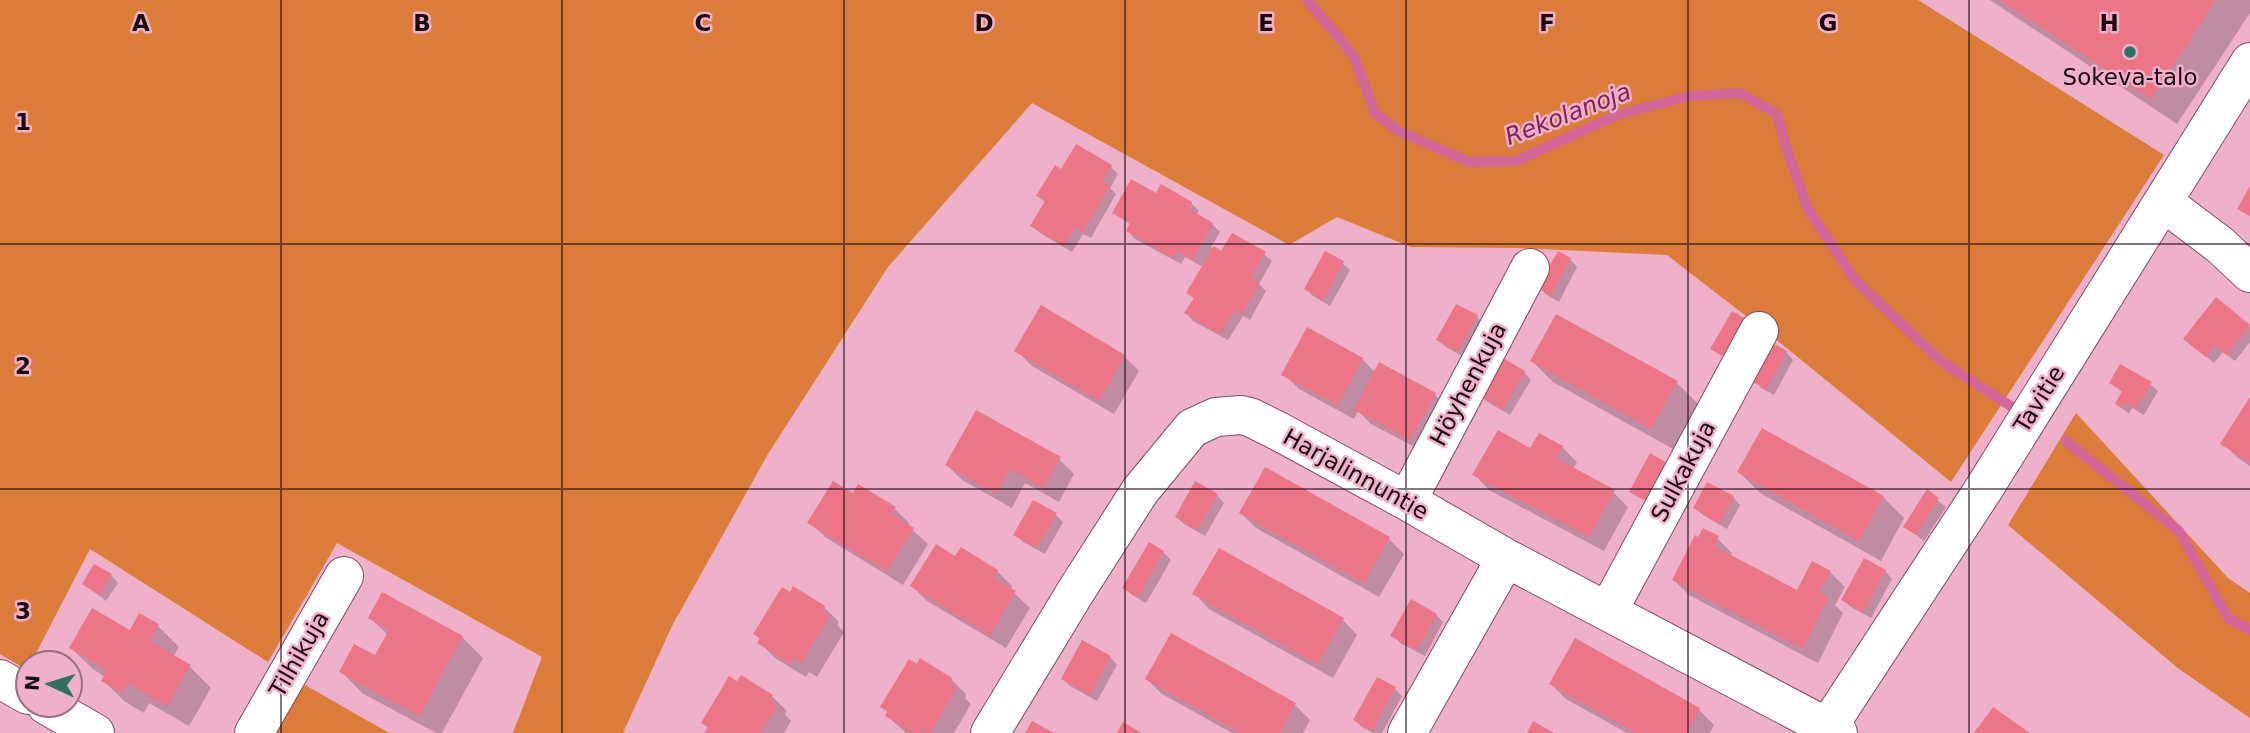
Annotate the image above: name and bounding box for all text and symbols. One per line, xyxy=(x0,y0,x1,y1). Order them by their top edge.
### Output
text: A xyxy=(132,10,150,36)
text: B xyxy=(413,10,431,36)
text: C xyxy=(695,10,711,36)
text: D xyxy=(974,10,994,36)
text: E xyxy=(1258,10,1274,36)
text: F xyxy=(1539,10,1555,36)
text: G xyxy=(1819,10,1837,36)
text: H xyxy=(2099,10,2119,36)
marker: Sokeva-talo xyxy=(2122,44,2138,60)
place label: Sokeva-talo xyxy=(2063,64,2197,90)
water label: Rekolanoja xyxy=(1501,77,1635,151)
text: 1 xyxy=(15,109,31,135)
street label: Höyhenkuja xyxy=(1425,318,1511,450)
text: 2 xyxy=(15,353,31,379)
street label: Tavitie xyxy=(2008,361,2070,438)
street label: Sulkakuja xyxy=(1646,416,1720,526)
street label: Harjalinnuntie xyxy=(1279,423,1433,525)
text: 3 xyxy=(15,598,31,624)
street label: Tilhikuja xyxy=(264,606,334,702)
north arrow xyxy=(14,649,84,719)
text: N xyxy=(21,674,44,692)

